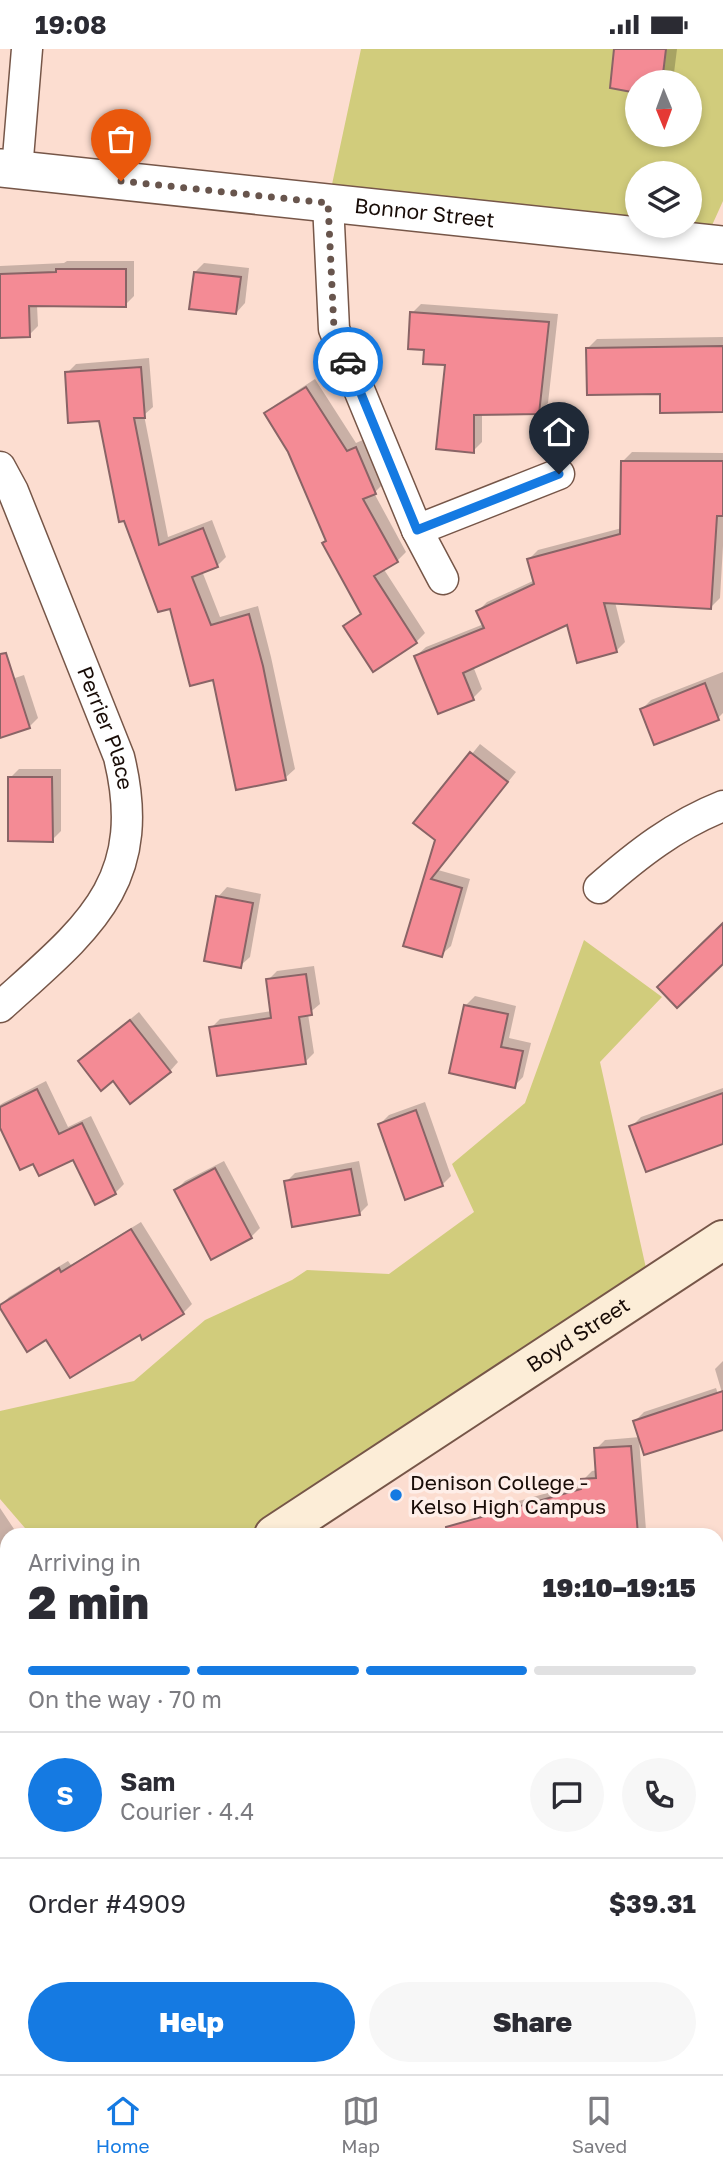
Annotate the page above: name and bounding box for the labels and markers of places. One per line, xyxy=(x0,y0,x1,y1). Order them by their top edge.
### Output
pin xyxy=(91,109,151,181)
pin xyxy=(529,402,589,474)
place label: Denison College - Kelso High Campus xyxy=(410,1469,606,1519)
marker: Denison College - Kelso High Campus xyxy=(388,1487,404,1503)

